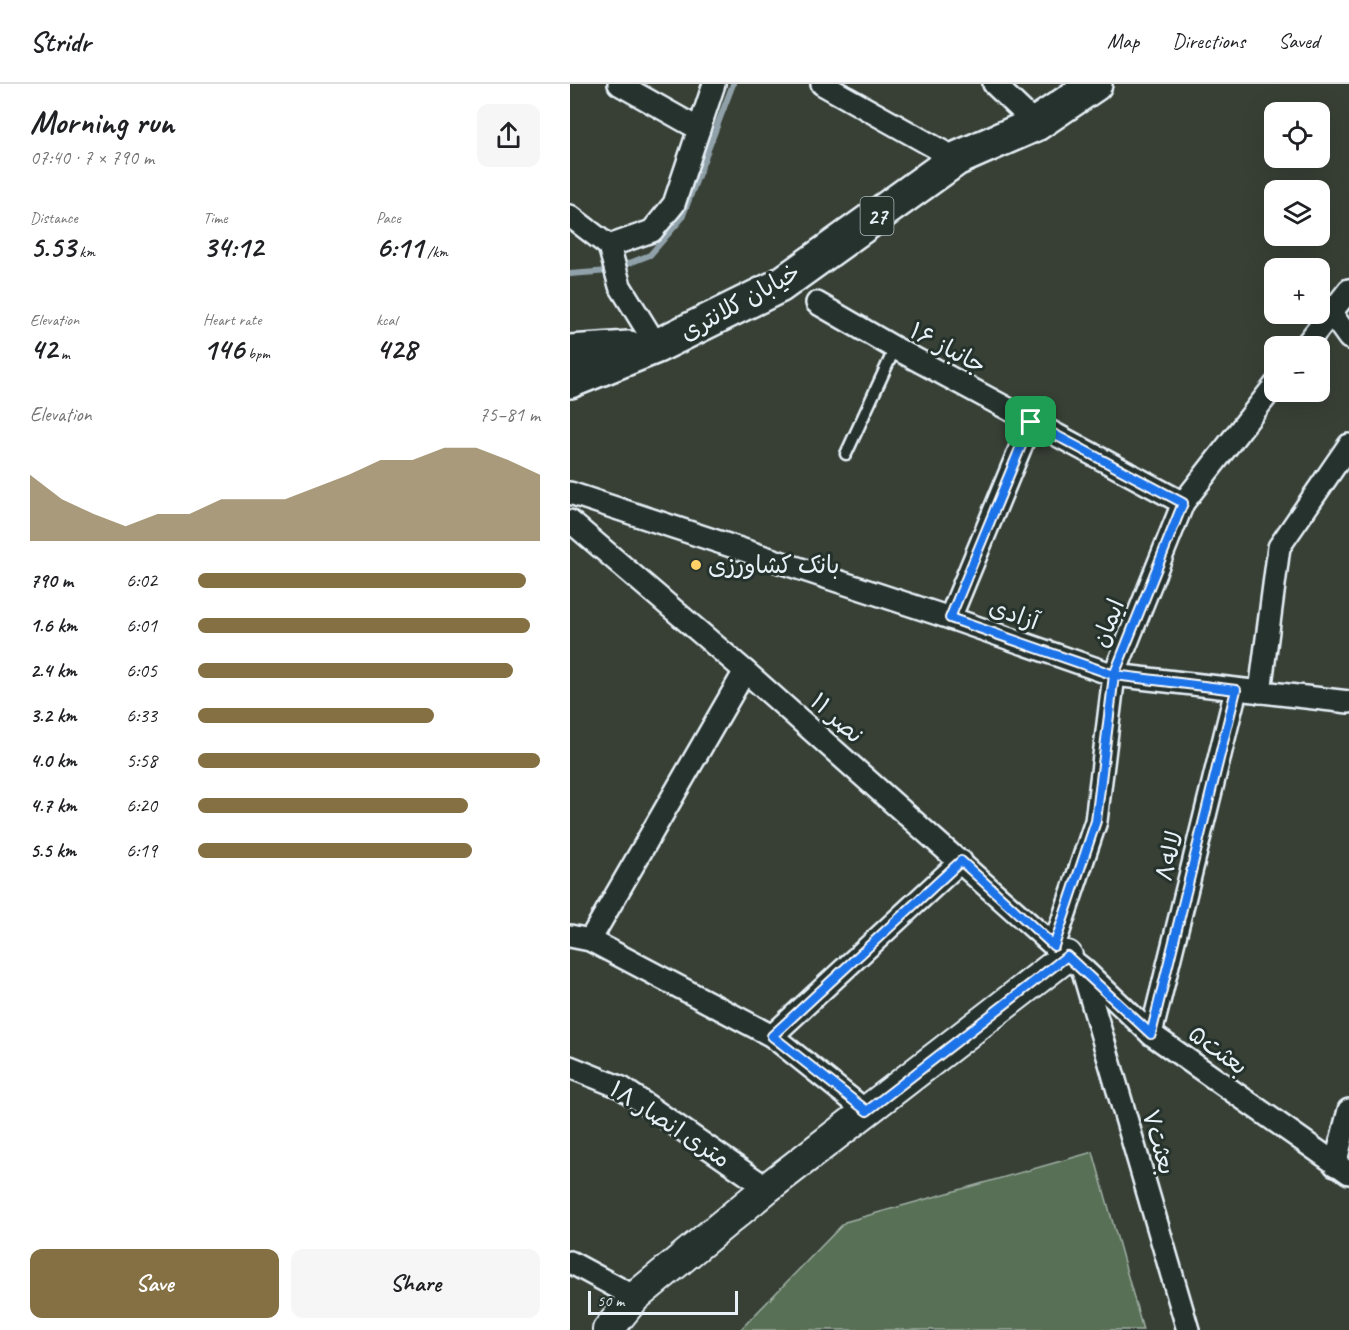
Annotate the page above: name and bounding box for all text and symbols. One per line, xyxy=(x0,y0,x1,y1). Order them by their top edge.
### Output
text: Stridr xyxy=(30,24,91,59)
text: Map xyxy=(1107,28,1139,54)
text: Directions xyxy=(1172,28,1245,54)
text: Saved xyxy=(1278,28,1319,54)
text: Morning run xyxy=(30,101,174,143)
map controls xyxy=(1264,102,1330,402)
button: locate xyxy=(1264,102,1330,168)
button: share xyxy=(477,104,540,167)
text: 07:40 · 7 × 790 m xyxy=(30,145,154,170)
button: layers xyxy=(1264,180,1330,246)
road number: 27 xyxy=(860,197,894,235)
text: Distance xyxy=(30,208,78,228)
text: Time xyxy=(203,208,227,228)
text: Pace xyxy=(376,208,401,228)
text: 5.53 xyxy=(30,228,75,266)
text: 34:12 xyxy=(203,228,263,266)
text: 6:11 xyxy=(376,228,423,266)
text: km xyxy=(75,242,95,262)
text: /km xyxy=(423,242,448,262)
street label: خیابان کلانتری xyxy=(675,257,805,347)
button: + xyxy=(1264,258,1330,324)
text: Elevation xyxy=(30,310,79,330)
text: Heart rate xyxy=(203,310,261,330)
text: kcal xyxy=(376,310,397,330)
street label: جانباز ۱۶ xyxy=(905,315,991,381)
text: 42 xyxy=(30,330,57,368)
text: 146 xyxy=(203,330,244,368)
text: 428 xyxy=(376,330,417,368)
button: − xyxy=(1264,336,1330,402)
text: m xyxy=(57,344,70,364)
text: bpm xyxy=(244,344,270,364)
pin xyxy=(1005,396,1056,447)
text: Elevation xyxy=(30,402,92,427)
text: 75–81 m xyxy=(479,402,540,427)
icon: arrive xyxy=(1014,405,1047,438)
place label: بانک کشاورزی xyxy=(708,550,840,580)
marker: بانک کشاورزی xyxy=(689,558,703,572)
text: 790 m xyxy=(30,568,73,593)
text: 6:02 xyxy=(126,568,157,593)
street label: آزادی xyxy=(985,592,1044,637)
street label: ایمان xyxy=(1085,594,1131,652)
text: 1.6 km xyxy=(30,613,77,638)
text: 6:01 xyxy=(126,613,157,638)
text: 2.4 km xyxy=(30,658,77,683)
text: 6:05 xyxy=(126,658,157,683)
street label: نصر ۱۱ xyxy=(804,686,870,750)
text: 3.2 km xyxy=(30,703,77,728)
text: 6:33 xyxy=(126,703,157,728)
text: 4.0 km xyxy=(30,748,77,773)
text: 5:58 xyxy=(126,748,157,773)
text: 4.7 km xyxy=(30,793,76,818)
text: 6:20 xyxy=(126,793,157,818)
street label: لاله۸ xyxy=(1148,828,1190,884)
text: 5.5 km xyxy=(30,838,76,863)
text: 6:19 xyxy=(126,838,157,863)
street label: بعثت۵ xyxy=(1182,1018,1254,1082)
street label: ۱۸ متری انصار xyxy=(604,1074,736,1174)
street label: بعثت۷ xyxy=(1135,1106,1183,1178)
button: Save xyxy=(30,1249,279,1318)
button: Share xyxy=(291,1249,540,1318)
scale bar xyxy=(588,1288,738,1316)
text: 50 m xyxy=(597,1291,624,1311)

